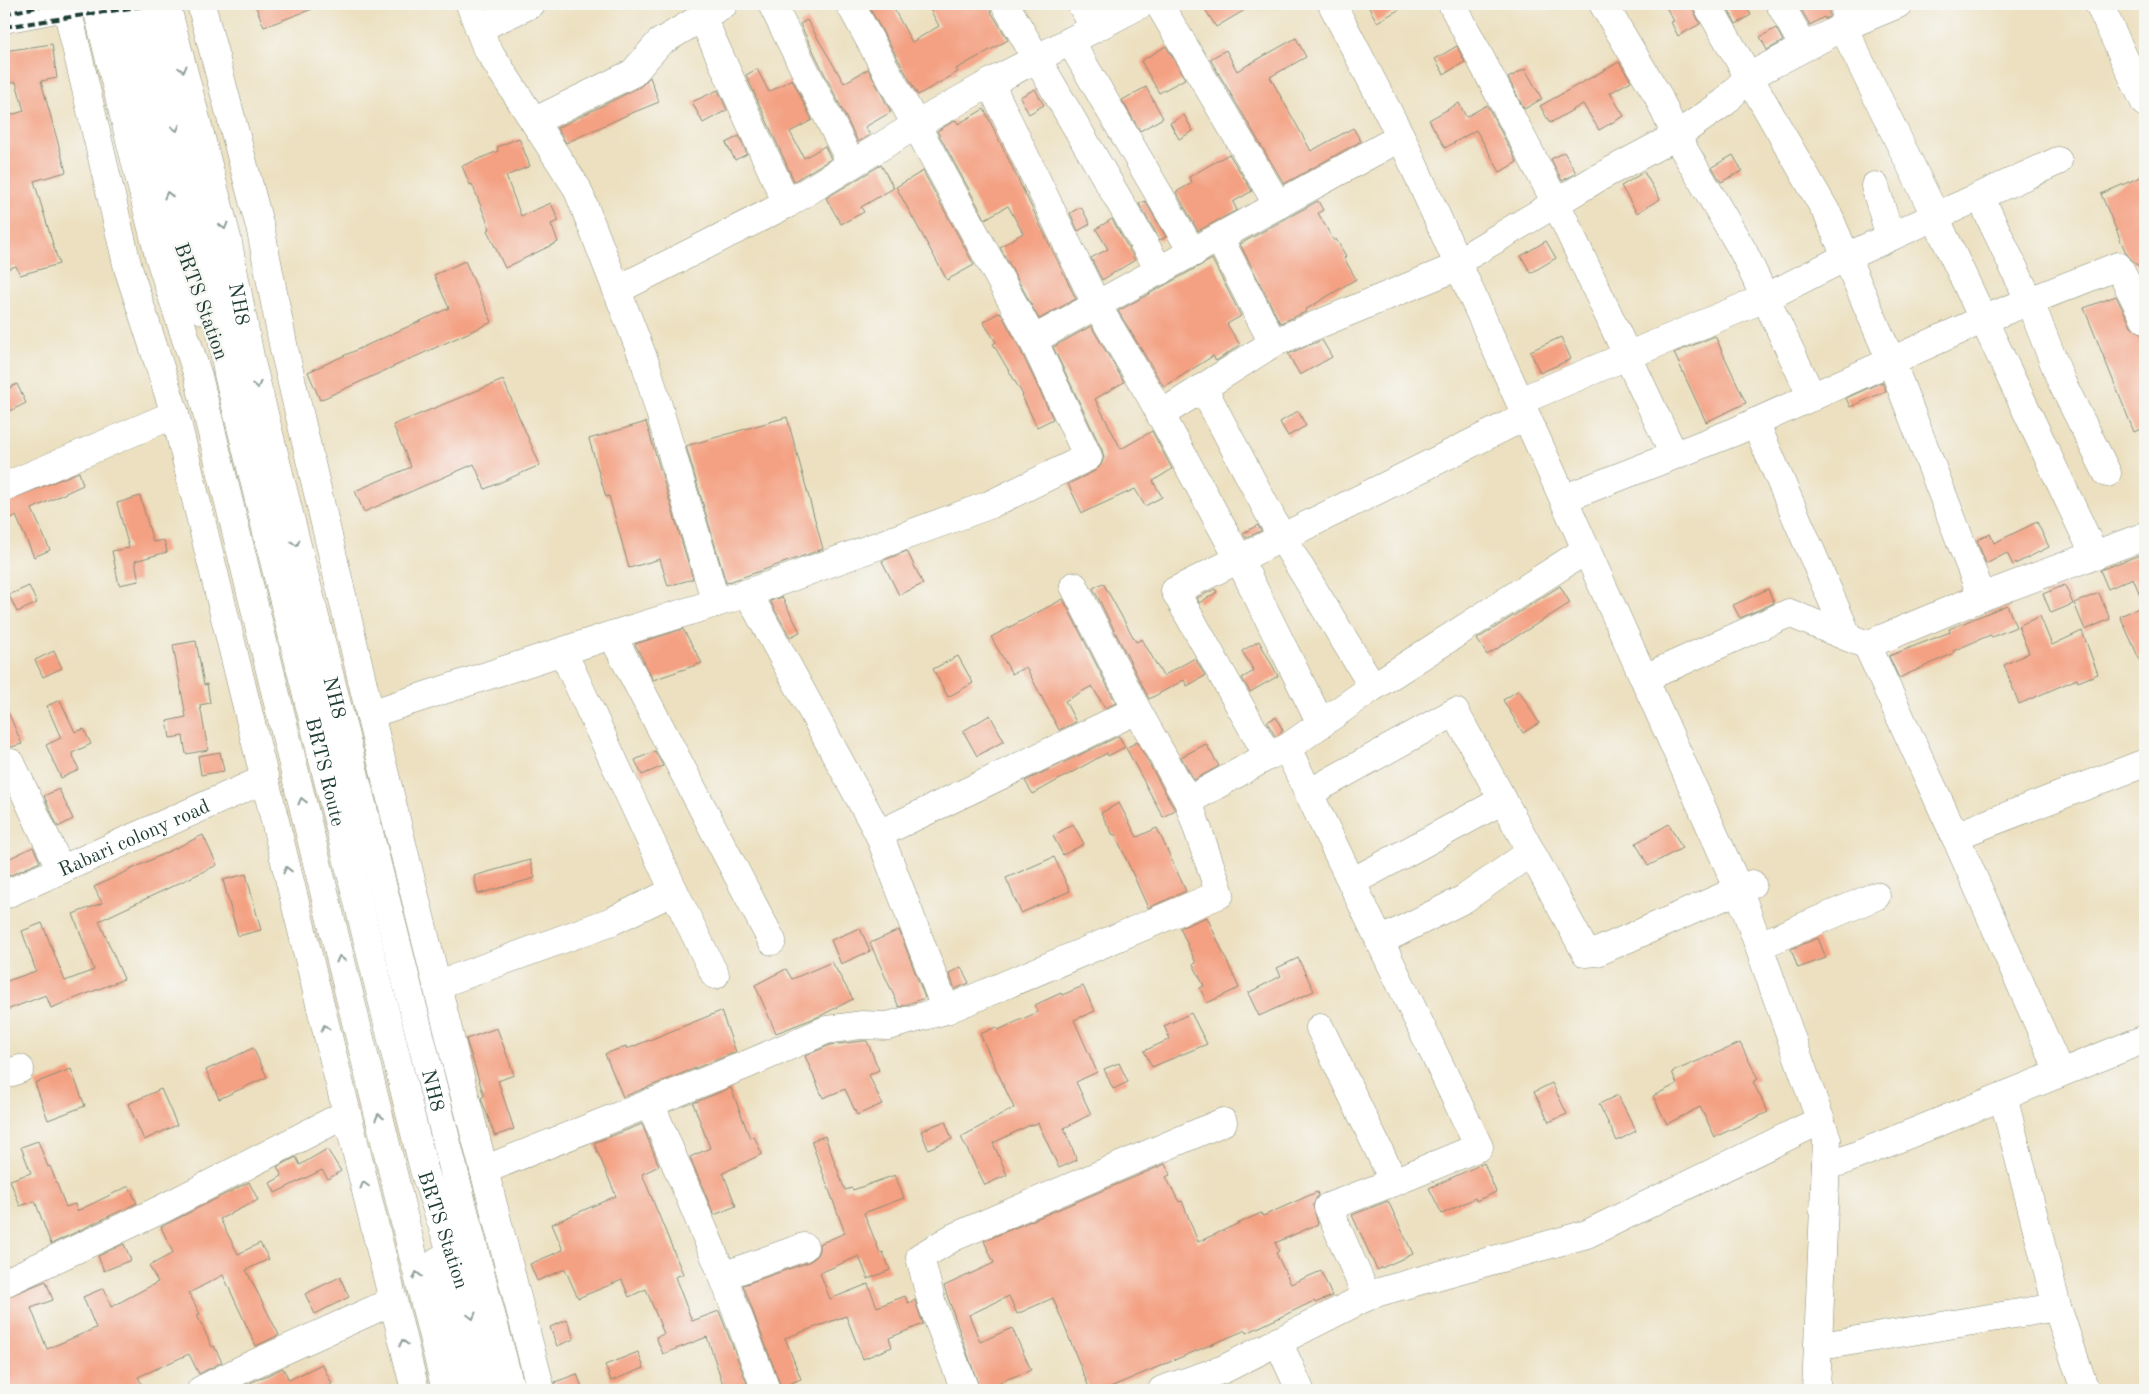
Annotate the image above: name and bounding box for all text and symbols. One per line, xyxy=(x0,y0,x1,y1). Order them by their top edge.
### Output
one-way arrow xyxy=(178,64,188,72)
one-way arrow xyxy=(170,123,181,132)
one-way arrow xyxy=(163,190,174,199)
one-way arrow xyxy=(218,221,229,230)
street label: BRTS Station xyxy=(170,241,231,363)
street label: NH8 xyxy=(224,281,252,327)
one-way arrow xyxy=(251,381,262,390)
one-way arrow xyxy=(290,538,301,547)
street label: NH8 xyxy=(318,675,348,721)
street label: BRTS Route xyxy=(301,716,347,829)
street label: Rabari colony road xyxy=(56,797,213,881)
one-way arrow xyxy=(297,797,308,806)
one-way arrow xyxy=(282,865,293,874)
one-way arrow xyxy=(335,955,346,964)
one-way arrow xyxy=(320,1023,331,1032)
street label: NH8 xyxy=(417,1068,447,1114)
one-way arrow xyxy=(374,1113,385,1122)
street label: BRTS Station xyxy=(413,1169,471,1292)
one-way arrow xyxy=(360,1182,370,1190)
one-way arrow xyxy=(413,1271,423,1279)
one-way arrow xyxy=(466,1312,476,1320)
one-way arrow xyxy=(398,1338,409,1347)

